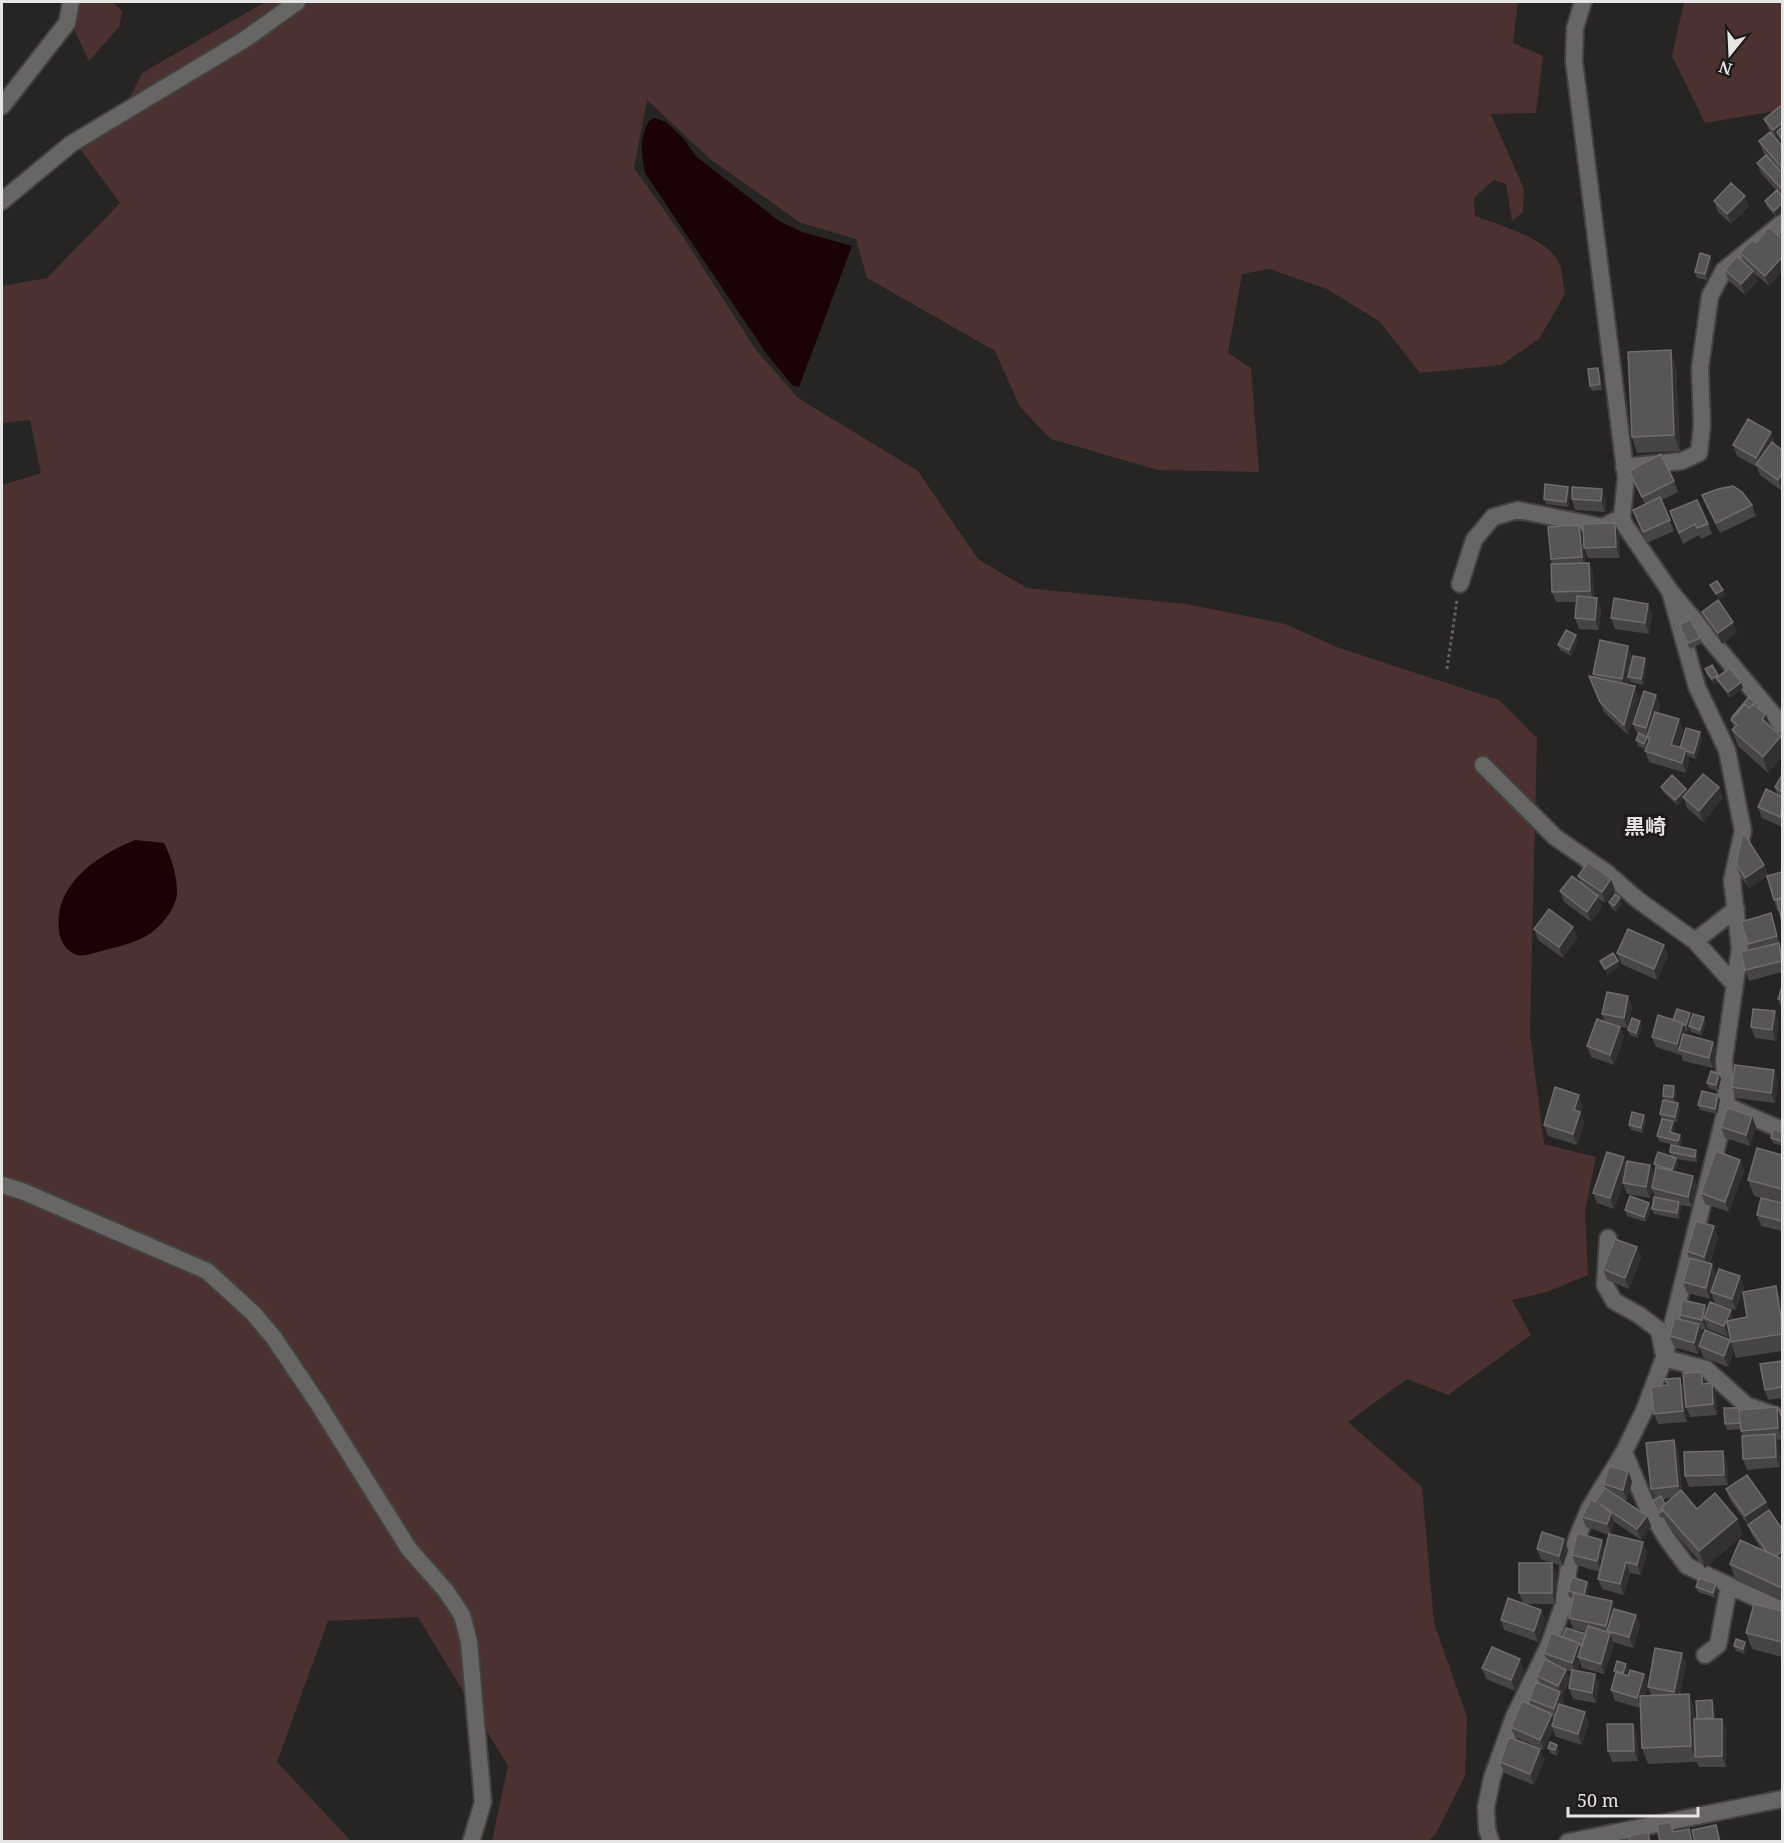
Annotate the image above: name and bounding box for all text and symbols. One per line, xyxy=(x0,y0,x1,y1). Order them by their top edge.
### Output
north arrow xyxy=(1700,24,1760,84)
text: N xyxy=(1716,56,1735,81)
district label: 黒崎 xyxy=(1624,812,1666,840)
scale bar xyxy=(1568,1780,1698,1818)
text: 50 m xyxy=(1577,1788,1619,1812)

